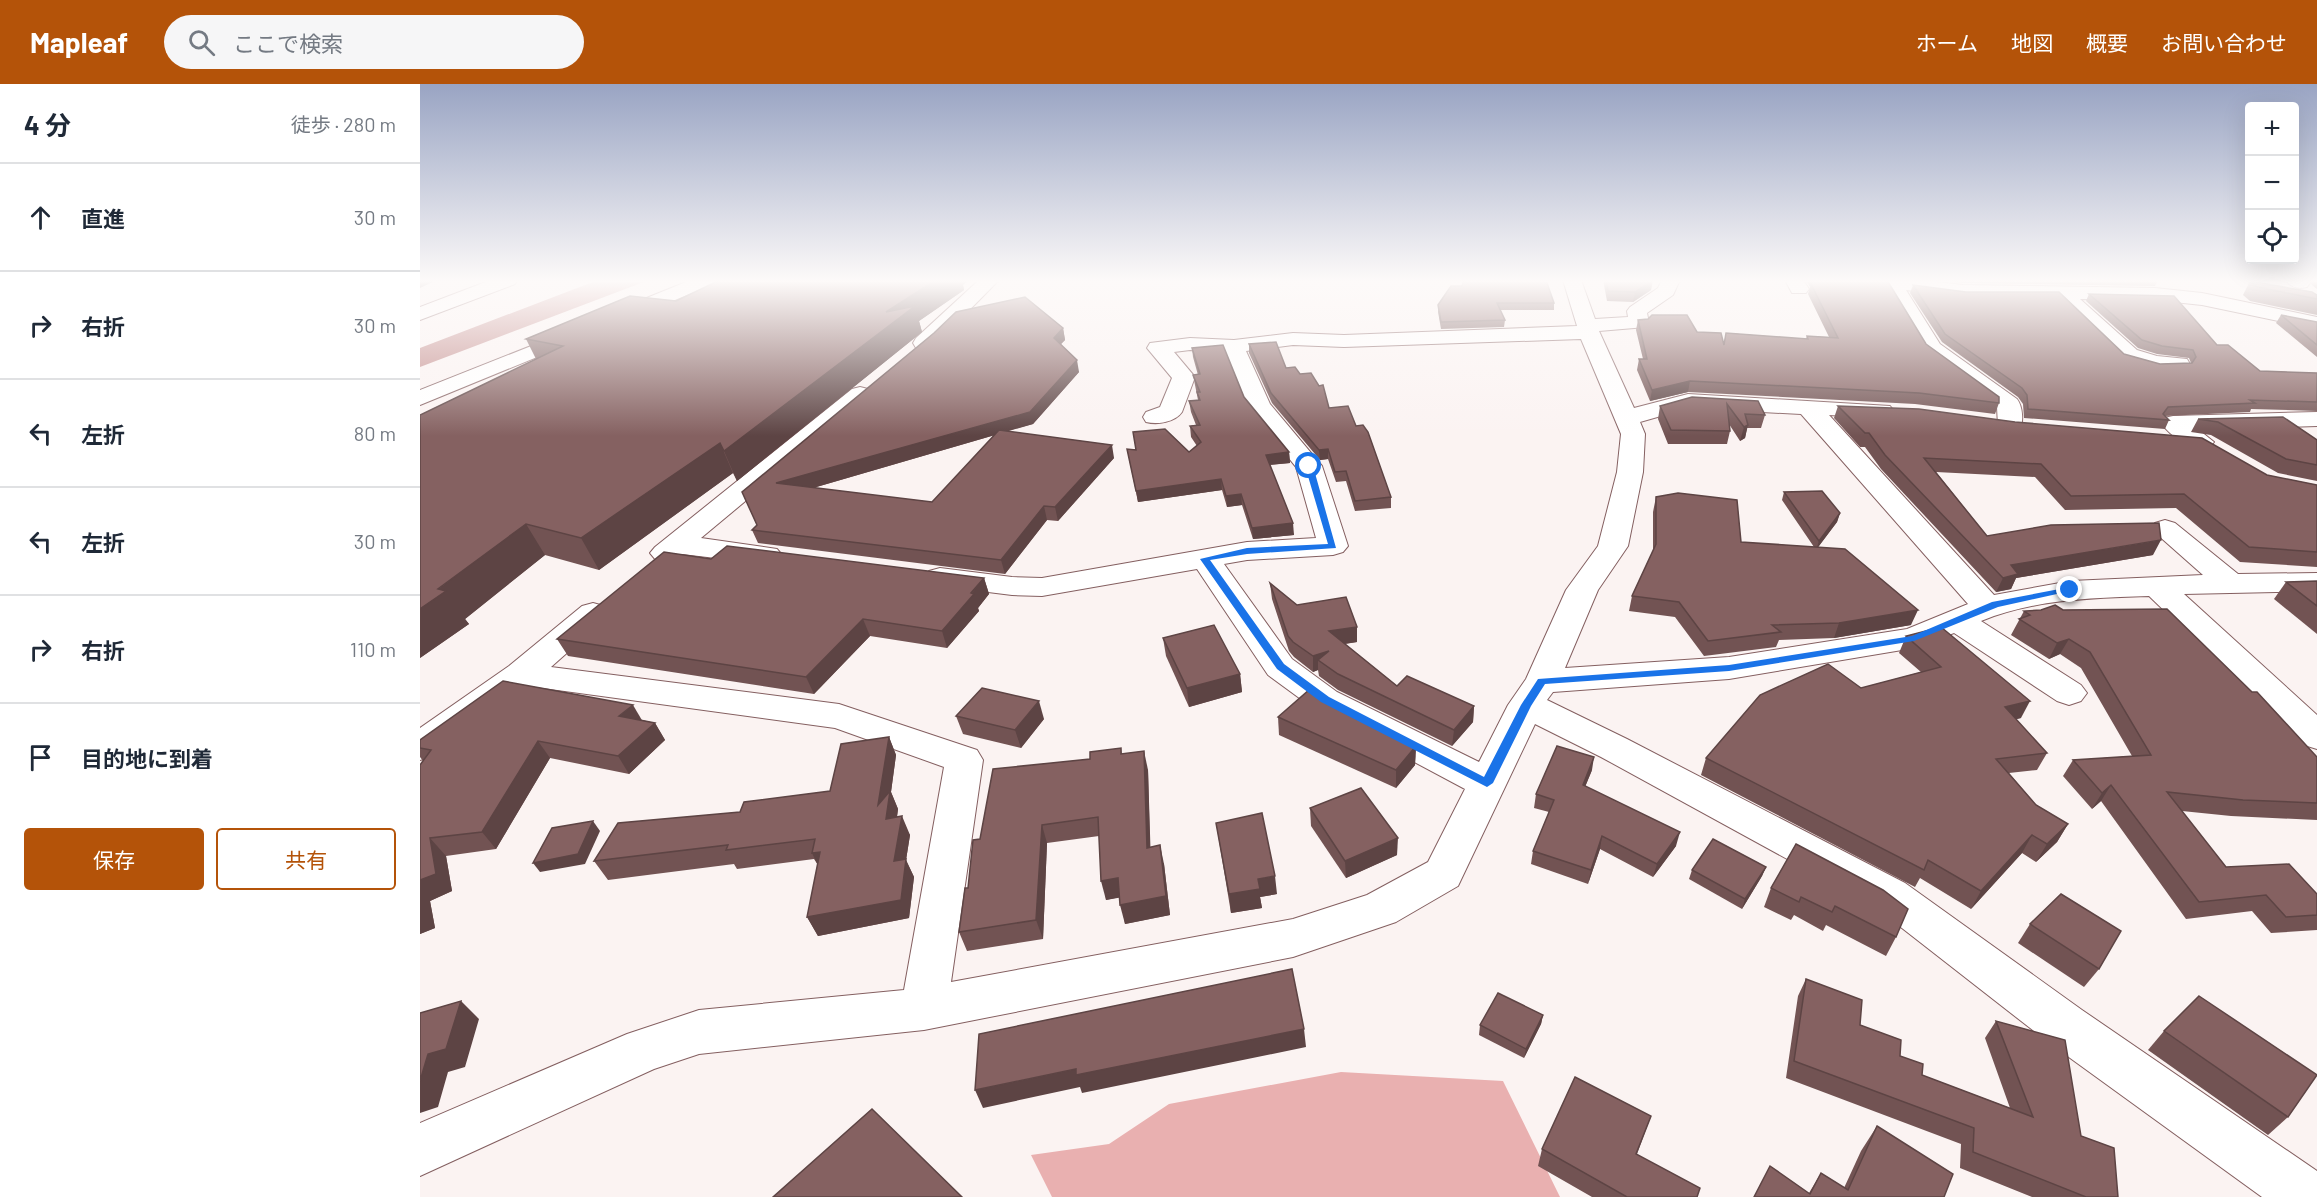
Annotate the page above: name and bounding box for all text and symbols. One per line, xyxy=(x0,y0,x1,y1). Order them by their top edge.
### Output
search box xyxy=(164,15,584,69)
text: Mapleaf xyxy=(30,25,128,59)
icon: search xyxy=(185,26,218,59)
text: ここで検索 xyxy=(233,30,343,56)
text: ホーム xyxy=(1916,30,1978,55)
text: 地図 xyxy=(2011,30,2053,55)
text: 概要 xyxy=(2086,30,2128,55)
text: お問い合わせ xyxy=(2161,30,2287,55)
map controls xyxy=(2245,102,2299,264)
button: + xyxy=(2245,102,2299,156)
text: 4 分 xyxy=(24,109,71,140)
text: 徒歩 · 280 m xyxy=(291,112,396,136)
button: − xyxy=(2245,156,2299,210)
icon: ahead xyxy=(24,201,57,234)
text: 直進 xyxy=(81,205,125,231)
text: 30 m xyxy=(354,205,396,229)
button: locate xyxy=(2245,210,2299,264)
icon: right xyxy=(24,309,57,342)
text: 右折 xyxy=(81,313,125,339)
text: 30 m xyxy=(354,313,396,337)
icon: left xyxy=(24,417,57,450)
text: 左折 xyxy=(81,421,125,447)
text: 80 m xyxy=(354,421,396,445)
route start xyxy=(1295,452,1321,478)
icon: left xyxy=(24,525,57,558)
text: 左折 xyxy=(81,529,125,555)
text: 30 m xyxy=(354,529,396,553)
route end xyxy=(2056,576,2082,602)
icon: right xyxy=(24,633,57,666)
text: 右折 xyxy=(81,637,125,663)
text: 110 m xyxy=(350,637,396,661)
icon: arrive xyxy=(24,741,57,774)
text: 目的地に到着 xyxy=(81,745,213,771)
button: 保存 xyxy=(24,828,204,890)
button: 共有 xyxy=(216,828,396,890)

